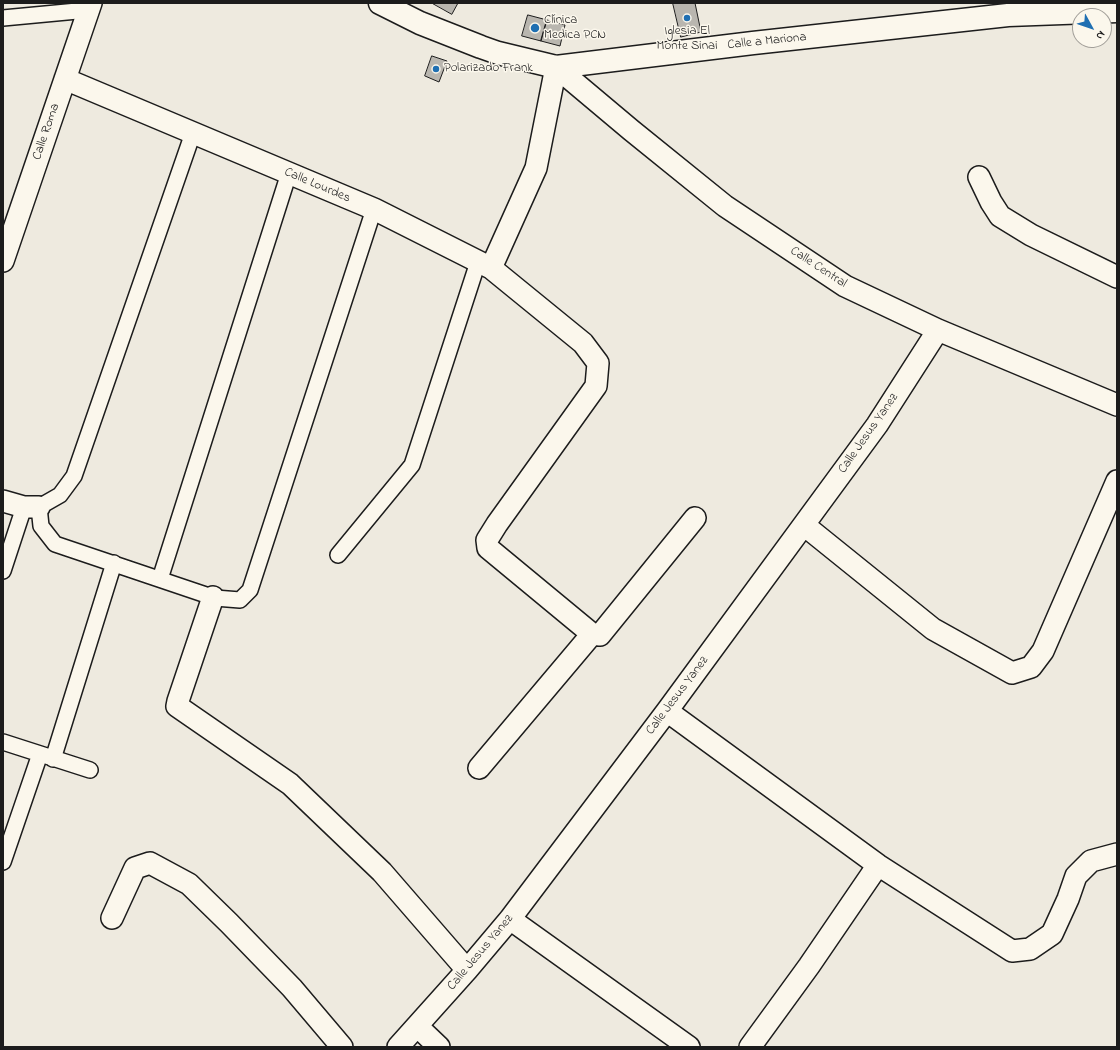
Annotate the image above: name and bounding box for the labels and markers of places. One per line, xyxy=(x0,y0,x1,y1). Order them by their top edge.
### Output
place label: Clínica Medica PCN xyxy=(544,13,606,44)
marker: Iglesia El Monte Sinai xyxy=(682,13,692,23)
marker: Clínica Medica PCN xyxy=(529,22,541,34)
place label: Iglesia El Monte Sinai xyxy=(657,24,717,55)
place label: Polarizado Frank xyxy=(444,61,533,77)
marker: Polarizado Frank xyxy=(431,64,441,74)

